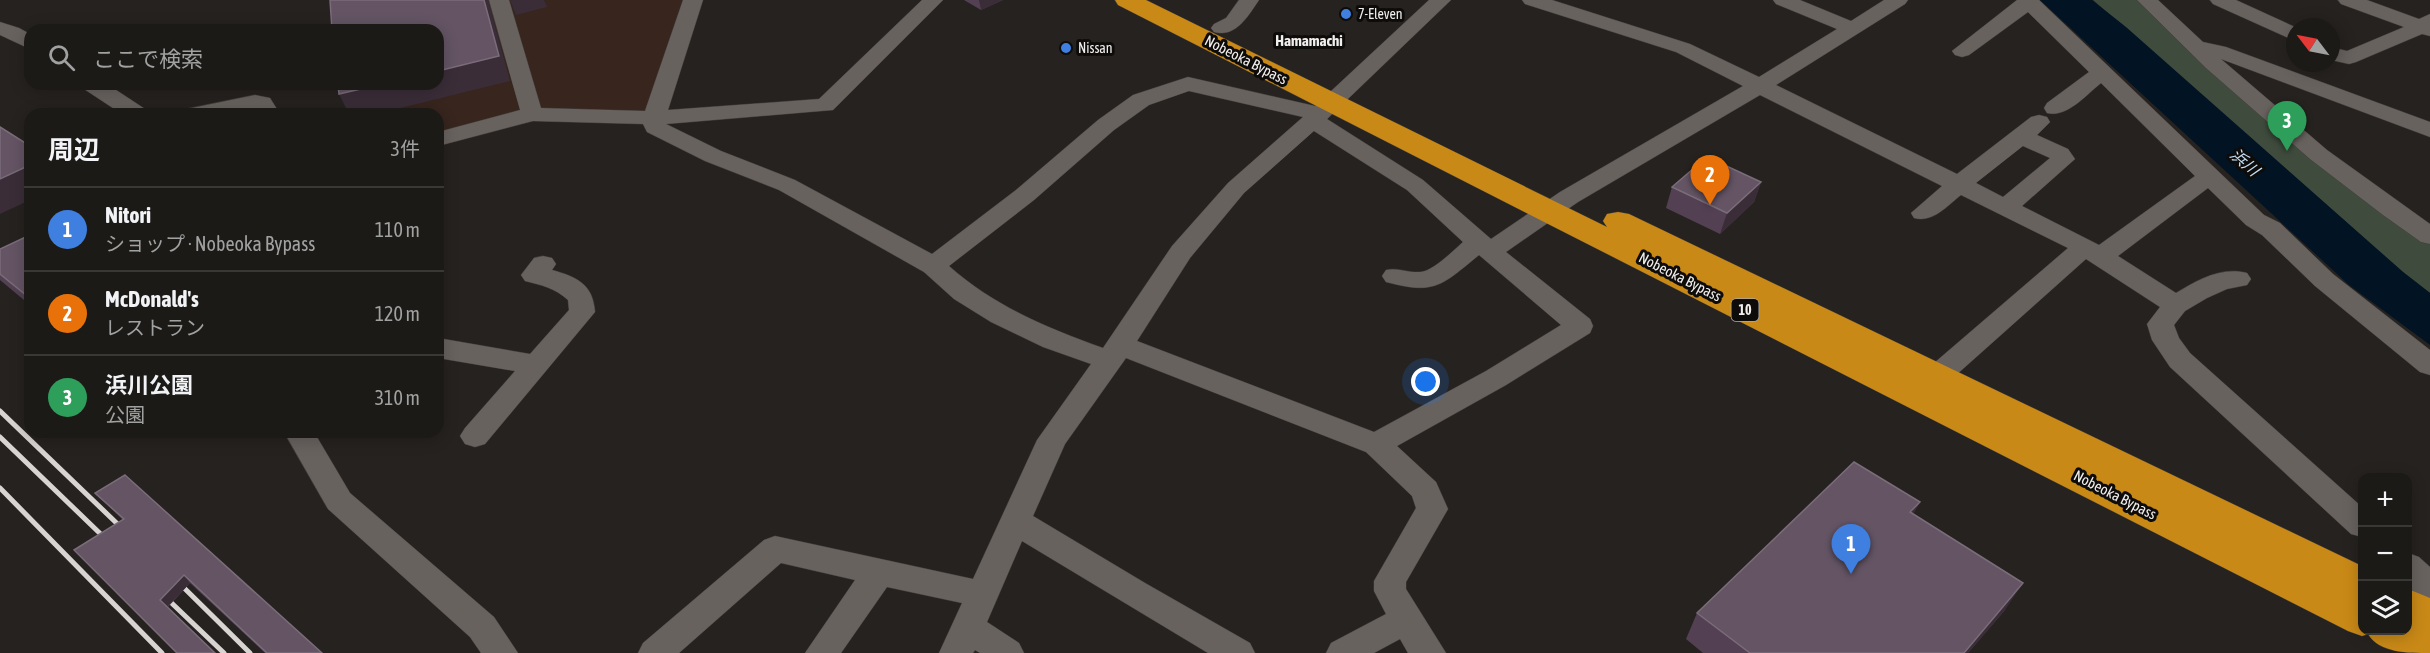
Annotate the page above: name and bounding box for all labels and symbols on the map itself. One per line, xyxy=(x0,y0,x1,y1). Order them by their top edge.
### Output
place label: 7-Eleven xyxy=(1358,6,1403,22)
marker: 7-Eleven xyxy=(1339,7,1353,21)
north arrow xyxy=(2286,18,2340,72)
street label: Nobeoka Bypass xyxy=(1202,31,1290,88)
district label: Hamamachi xyxy=(1275,32,1343,49)
place label: Nissan xyxy=(1078,40,1113,56)
marker: Nissan xyxy=(1059,41,1073,55)
pin: 3 xyxy=(2268,102,2306,151)
water label: 浜川 xyxy=(2227,145,2264,181)
pin: 2 xyxy=(1690,156,1730,205)
street label: Nobeoka Bypass xyxy=(1636,248,1724,305)
road number: 10 xyxy=(1732,299,1758,321)
your location xyxy=(1411,367,1440,396)
street label: Nobeoka Bypass xyxy=(2071,466,2159,523)
pin: 1 xyxy=(1832,524,1870,574)

